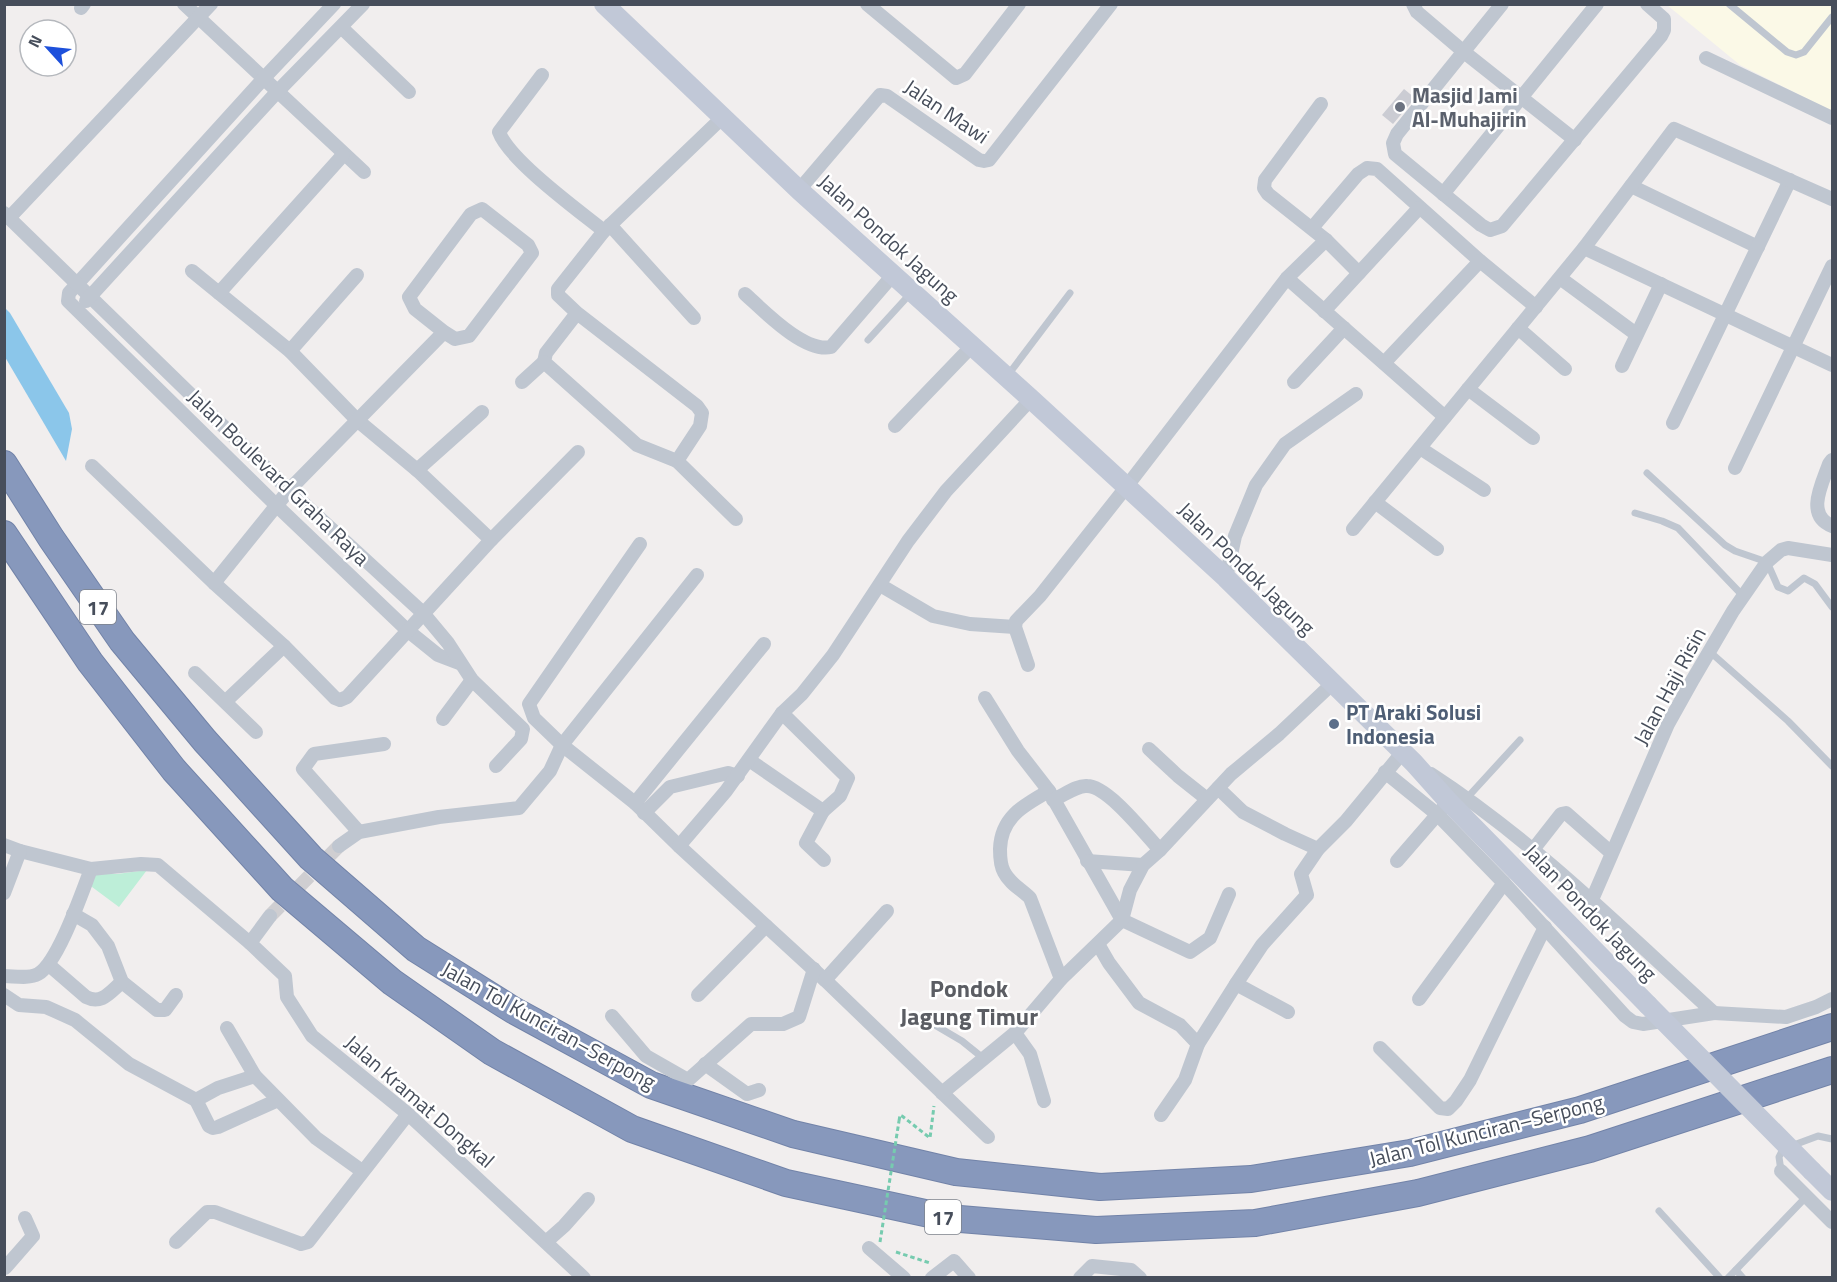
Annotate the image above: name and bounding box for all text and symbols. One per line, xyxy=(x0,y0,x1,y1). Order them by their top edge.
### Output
north arrow xyxy=(18,18,78,78)
text: N xyxy=(21,31,48,52)
street label: Jalan Mawi xyxy=(898,71,996,151)
place label: Masjid Jami Al-Muhajirin xyxy=(1412,79,1527,135)
marker: Masjid Jami Al-Muhajirin xyxy=(1393,100,1407,114)
street label: Jalan Pondok Jagung xyxy=(811,166,967,310)
street label: Jalan Boulevard Graha Raya xyxy=(181,381,378,573)
street label: Jalan Pondok Jagung xyxy=(1171,494,1323,642)
road number: 17 xyxy=(80,590,116,624)
street label: Jalan Haji Risin xyxy=(1624,621,1714,751)
place label: PT Araki Solusi Indonesia xyxy=(1346,696,1481,752)
marker: PT Araki Solusi Indonesia xyxy=(1327,717,1341,731)
street label: Jalan Pondok Jagung xyxy=(1517,836,1665,988)
street label: Jalan Tol Kunciran–Serpong xyxy=(436,953,662,1097)
district label: Pondok Jagung Timur xyxy=(900,970,1038,1034)
street label: Jalan Kramat Dongkal xyxy=(338,1027,502,1175)
street label: Jalan Tol Kunciran–Serpong xyxy=(1365,1085,1607,1175)
road number: 17 xyxy=(925,1200,961,1234)

